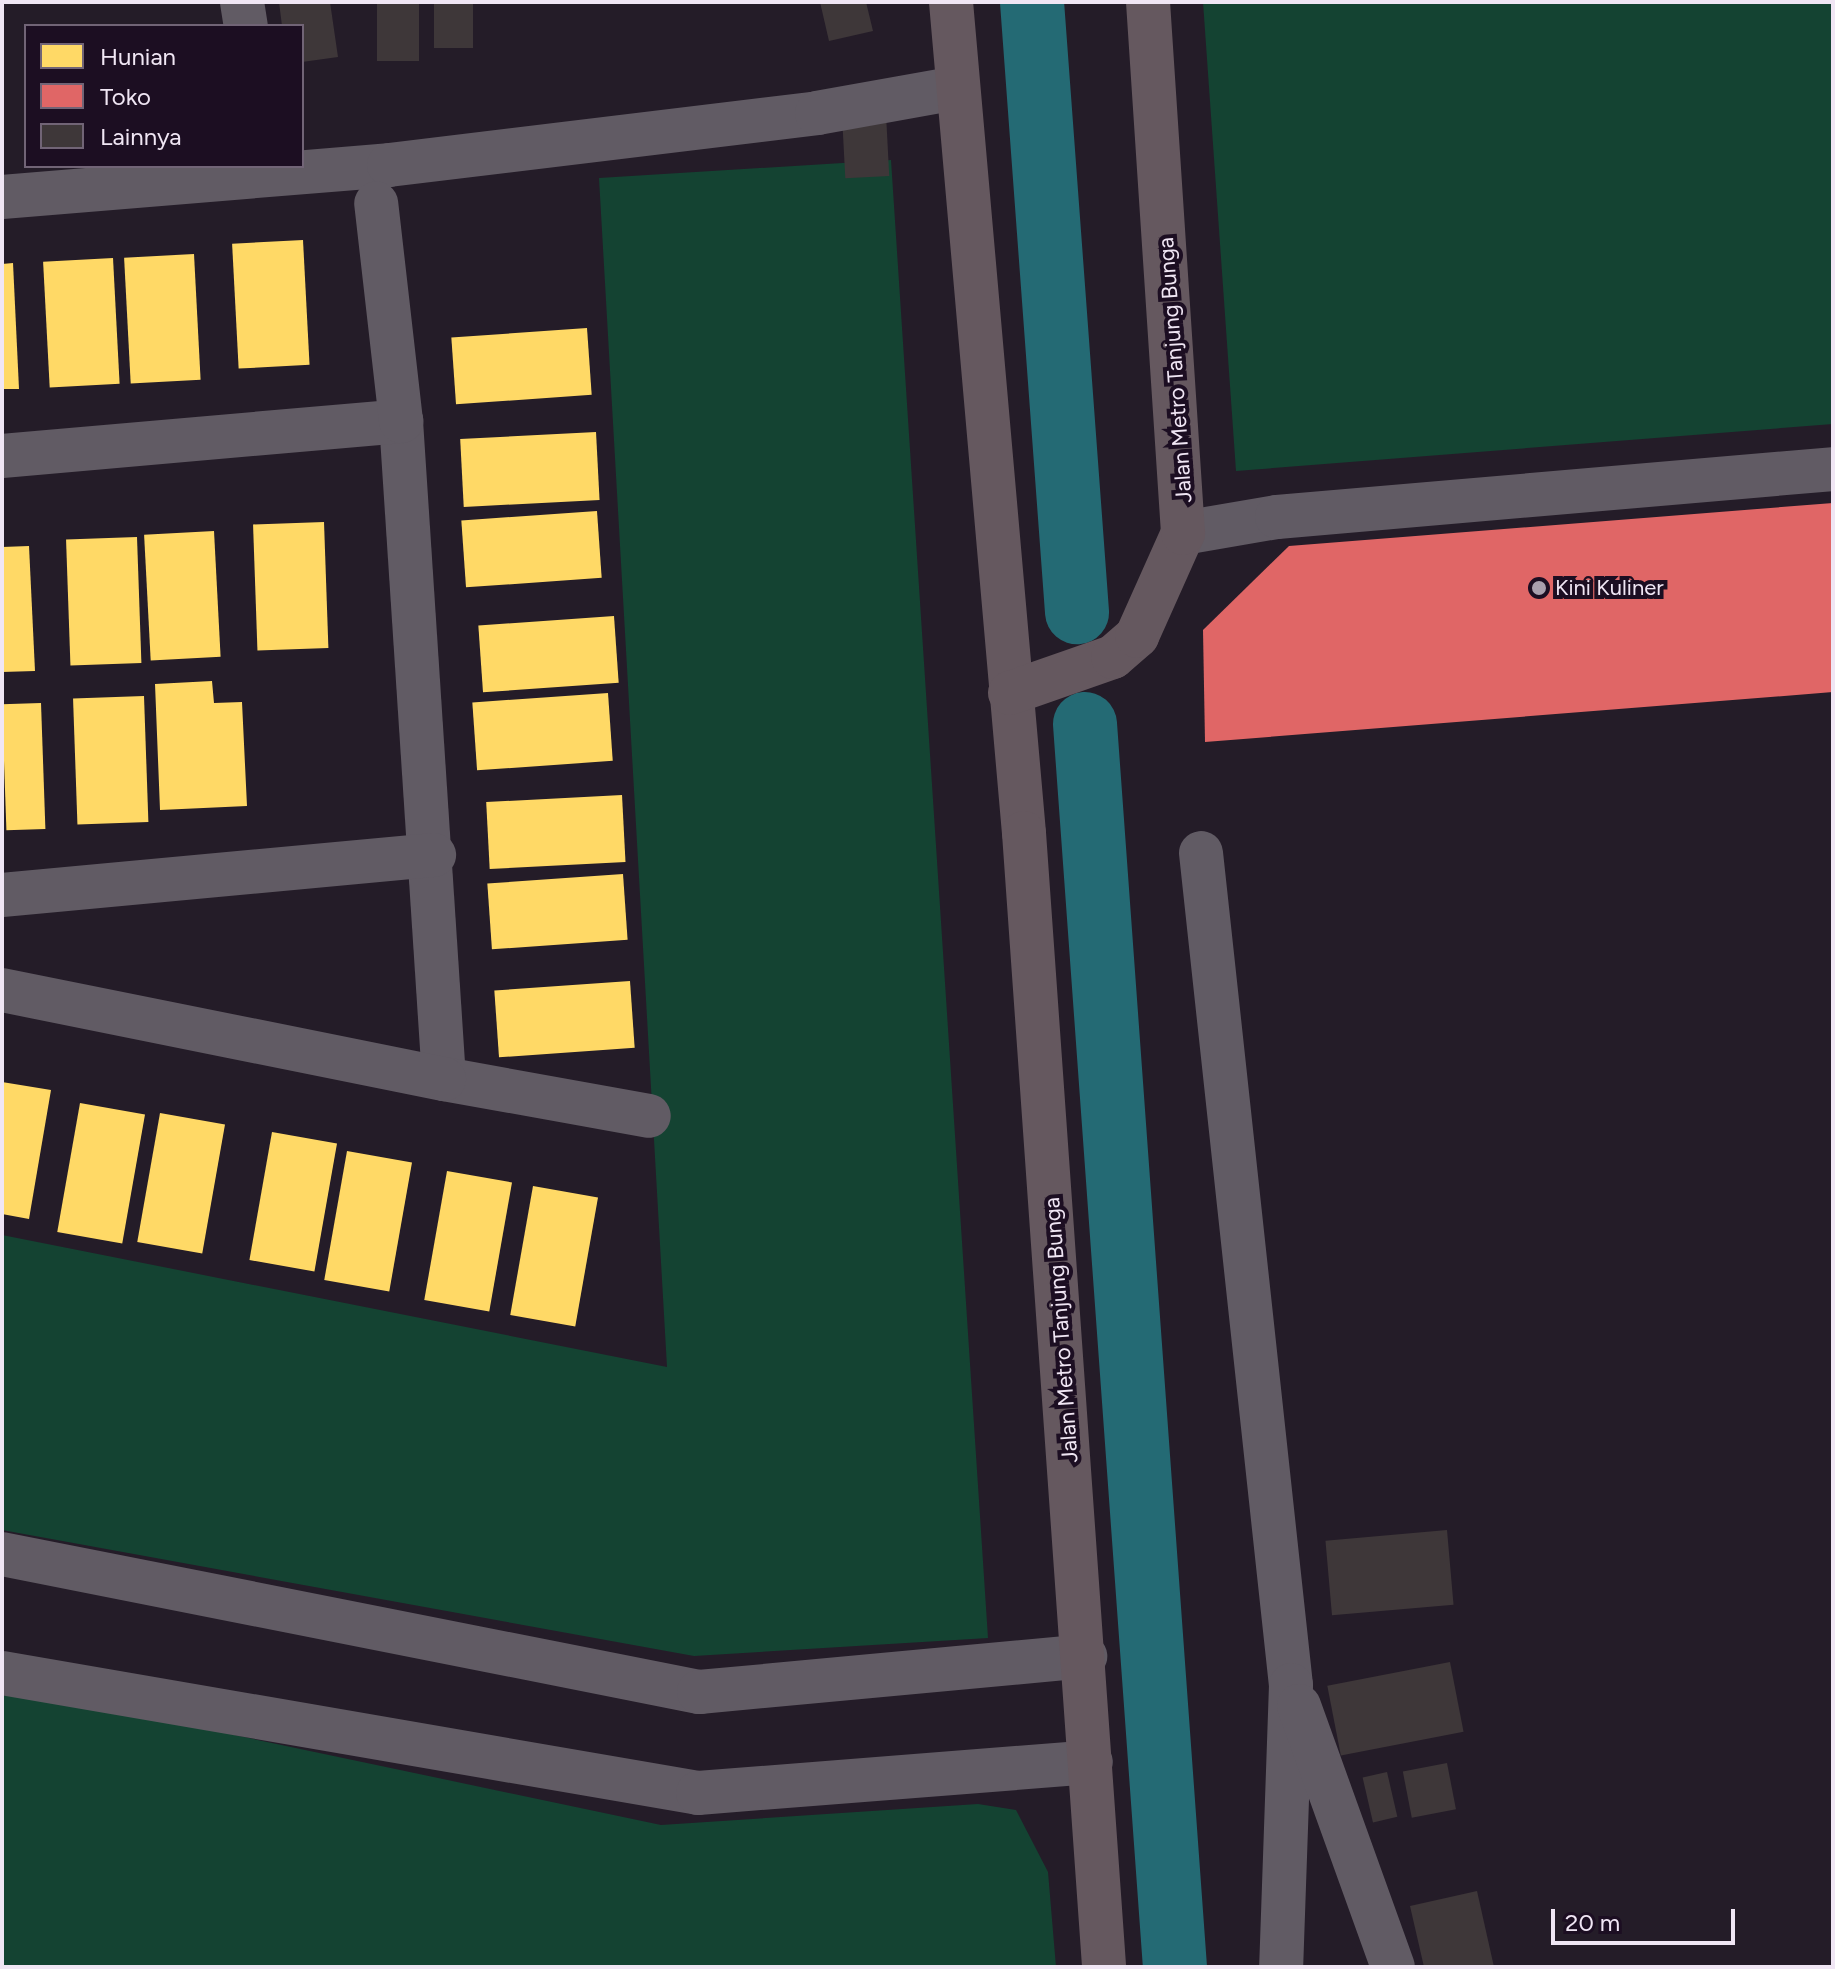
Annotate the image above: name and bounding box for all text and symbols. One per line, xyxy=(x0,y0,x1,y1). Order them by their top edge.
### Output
legend xyxy=(24,24,304,168)
text: Hunian xyxy=(100,42,176,71)
text: Toko xyxy=(100,82,151,111)
text: Lainnya xyxy=(100,122,181,151)
street label: Jalan Metro Tanjung Bunga xyxy=(1153,236,1197,504)
place label: Kini Kuliner xyxy=(1555,575,1664,601)
marker: Kini Kuliner xyxy=(1530,579,1548,597)
street label: Jalan Metro Tanjung Bunga xyxy=(1039,1196,1083,1464)
scale bar xyxy=(1555,1893,1739,1943)
text: 20 m xyxy=(1565,1908,1620,1937)

